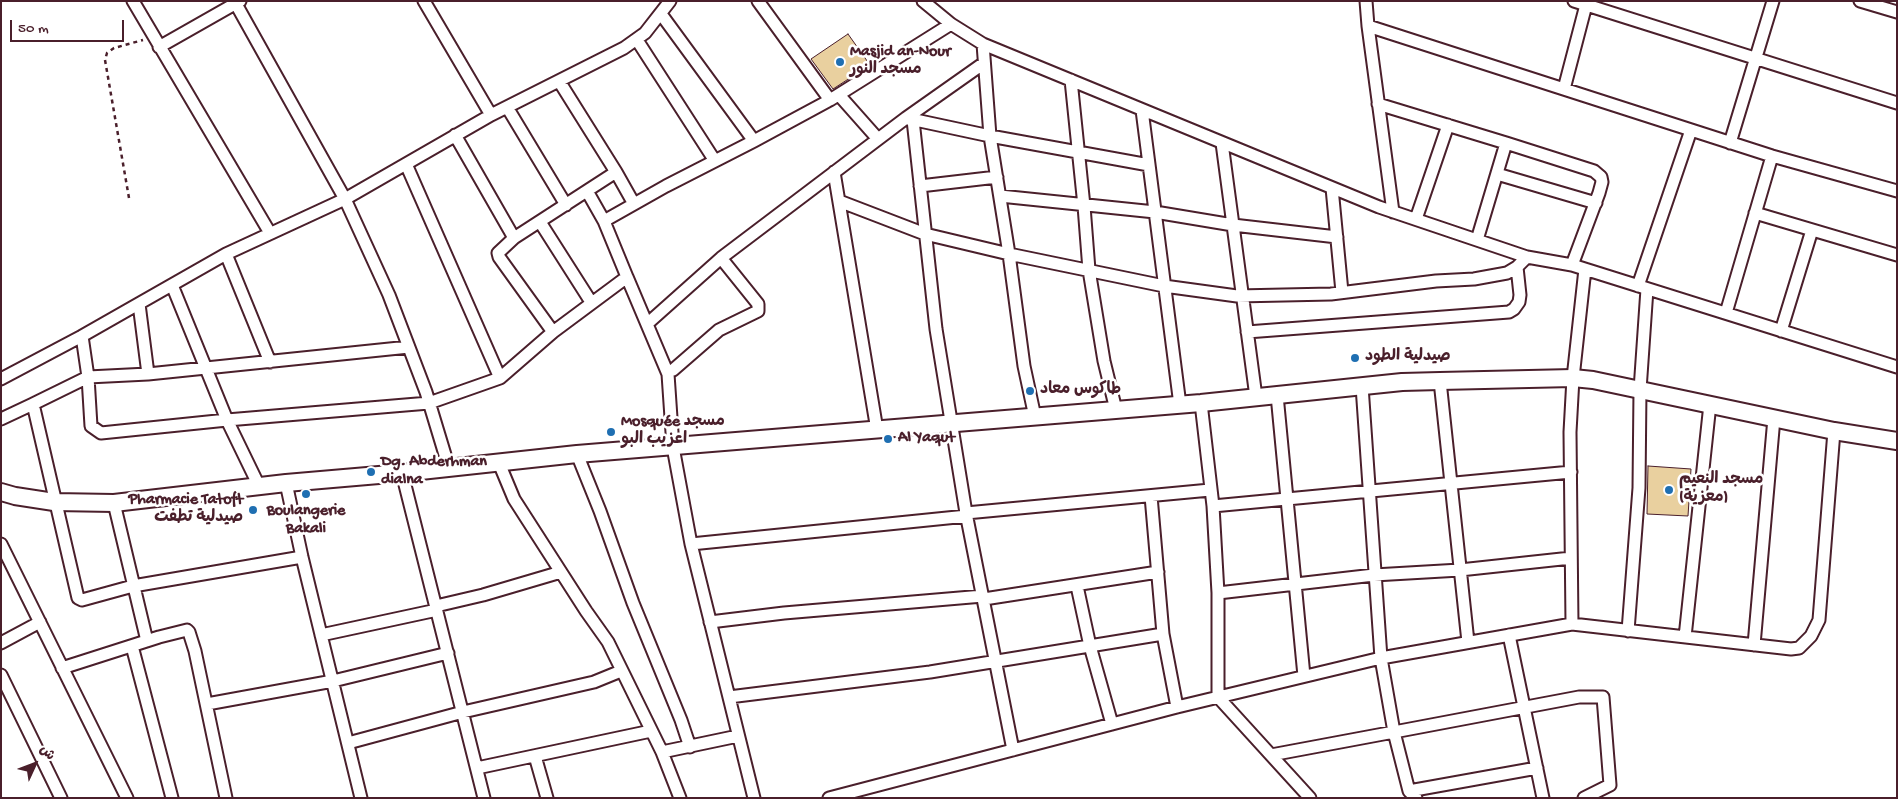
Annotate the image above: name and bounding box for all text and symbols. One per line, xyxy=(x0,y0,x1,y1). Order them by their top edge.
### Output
scale bar xyxy=(12,10,126,42)
text: 50 m xyxy=(18,20,49,38)
place label: Masjid an-Nour مسجد النور xyxy=(850,43,951,81)
marker: Masjid an-Nour مسجد النور xyxy=(834,56,846,68)
place label: صيدلية الطود xyxy=(1365,348,1451,368)
marker: صيدلية الطود xyxy=(1349,352,1361,364)
place label: طاكوس معاد xyxy=(1040,381,1121,401)
marker: طاكوس معاد xyxy=(1024,385,1036,397)
place label: Mosquée مسجد اعزيب البو xyxy=(621,413,725,451)
marker: Mosquée مسجد اعزيب البو xyxy=(605,426,617,438)
place label: Al Yaqut xyxy=(898,429,955,449)
marker: Al Yaqut xyxy=(882,433,894,445)
place label: Dg. Abderhman dialna xyxy=(381,453,487,491)
marker: Dg. Abderhman dialna xyxy=(365,466,377,478)
place label: مسجد النعيم (معزية) xyxy=(1679,471,1763,509)
marker: مسجد النعيم (معزية) xyxy=(1663,484,1675,496)
marker: Boulangerie Bakali xyxy=(300,488,312,500)
place label: Pharmacie Tatoft صيدلية تطفت xyxy=(129,491,243,529)
place label: Boulangerie Bakali xyxy=(267,502,345,540)
marker: Pharmacie Tatoft صيدلية تطفت xyxy=(247,504,259,516)
north arrow xyxy=(10,739,60,789)
text: ش xyxy=(35,742,58,765)

